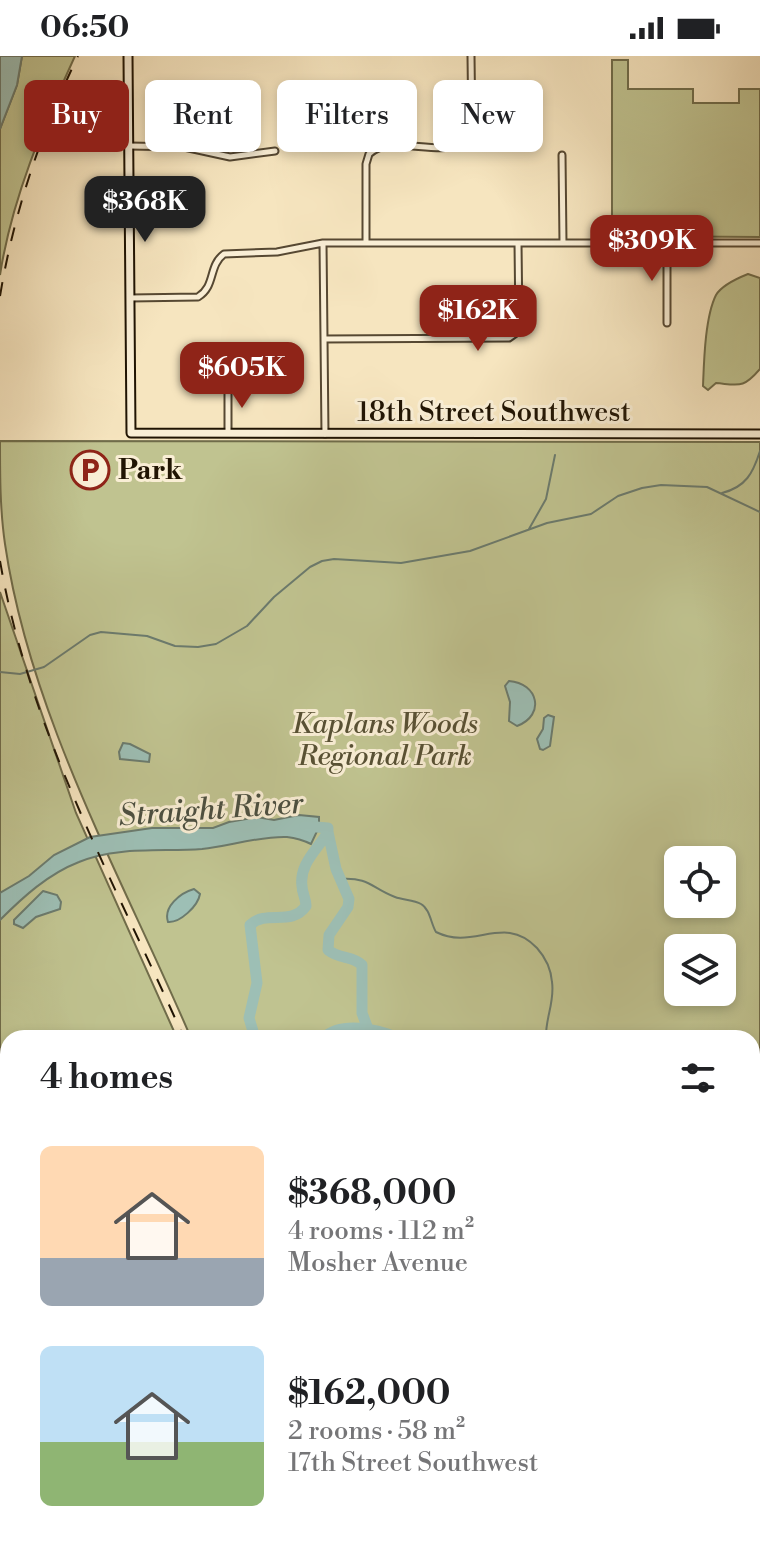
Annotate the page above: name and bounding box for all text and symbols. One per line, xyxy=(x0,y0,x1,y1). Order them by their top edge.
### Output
text: 06:50 xyxy=(40,9,129,47)
chip: Buy xyxy=(24,80,129,152)
chip: Rent xyxy=(145,80,261,152)
chip: Filters xyxy=(277,80,417,152)
chip: New xyxy=(433,80,543,152)
pin: $368K xyxy=(89,176,201,244)
text: $368K xyxy=(102,186,188,218)
pin: $309K xyxy=(596,215,708,283)
text: $309K xyxy=(608,225,696,257)
pin: $162K xyxy=(422,285,534,353)
text: $162K xyxy=(438,295,518,327)
pin: $605K xyxy=(186,342,298,410)
text: $605K xyxy=(198,352,286,384)
street label: 18th Street Southwest xyxy=(357,395,631,430)
parking icon: Park xyxy=(69,449,111,491)
place label: Park xyxy=(118,453,183,488)
park label: Kaplans Woods Regional Park xyxy=(292,707,478,774)
water label: Straight River xyxy=(117,784,306,835)
map controls xyxy=(664,846,736,1006)
button: locate xyxy=(664,846,736,918)
button: layers xyxy=(664,934,736,1006)
icon: filters xyxy=(676,1056,720,1100)
text: 4 homes xyxy=(40,1057,173,1099)
text: $368,000 xyxy=(288,1173,456,1215)
icon: home xyxy=(104,1178,200,1274)
text: 4 rooms · 112 m² xyxy=(288,1215,474,1247)
text: Mosher Avenue xyxy=(288,1247,468,1279)
text: $162,000 xyxy=(288,1373,451,1415)
icon: home xyxy=(104,1378,200,1474)
text: 2 rooms · 58 m² xyxy=(288,1415,465,1447)
text: 17th Street Southwest xyxy=(288,1447,538,1479)

